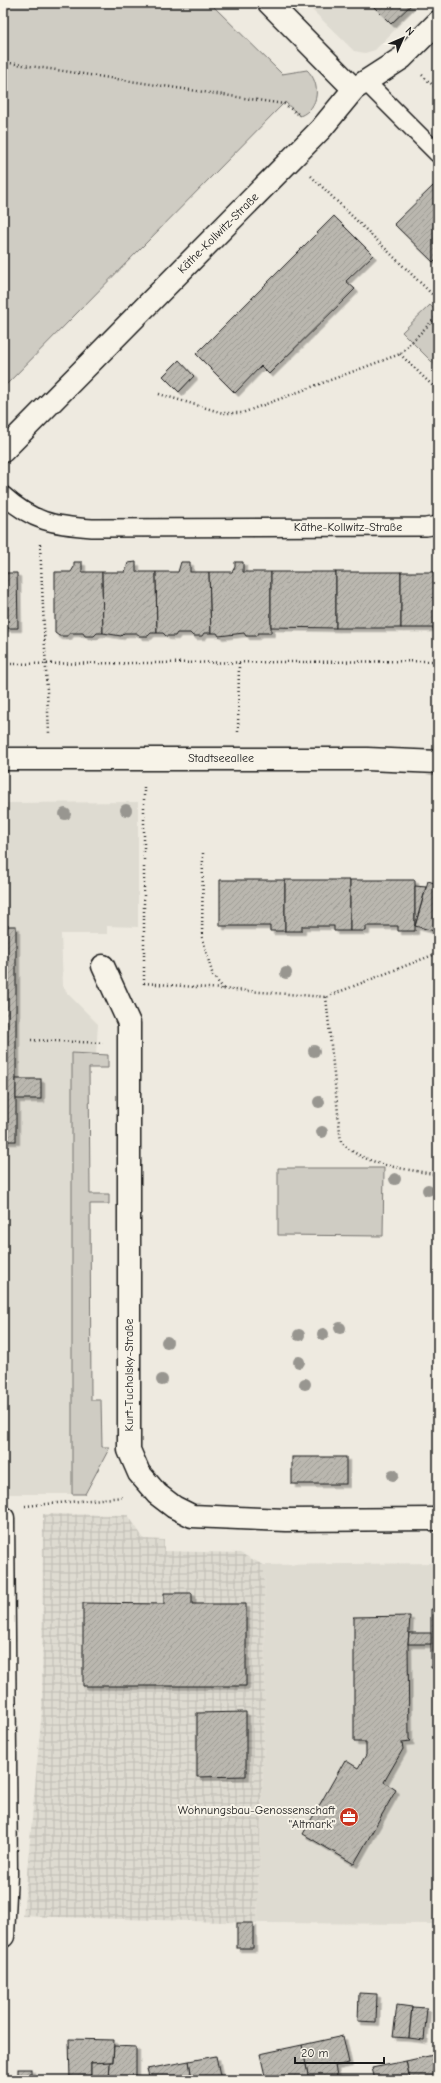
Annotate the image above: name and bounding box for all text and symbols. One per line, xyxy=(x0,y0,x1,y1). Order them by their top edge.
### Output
north arrow xyxy=(383,18,423,58)
text: N xyxy=(403,24,417,38)
street label: Käthe-Kollwitz-Straße xyxy=(175,190,261,276)
street label: Käthe-Kollwitz-Straße xyxy=(294,520,402,534)
street label: Stadtseeallee xyxy=(188,751,254,765)
street label: Kurt-Tucholsky-Straße xyxy=(122,1319,136,1431)
place label: Wohnungsbau-Genossenschaft "Altmark" xyxy=(178,1803,336,1831)
office icon: Wohnungsbau-Genossenschaft "Altmark" xyxy=(338,1806,360,1828)
scale bar xyxy=(295,2039,384,2065)
text: 20 m xyxy=(301,2046,329,2060)

